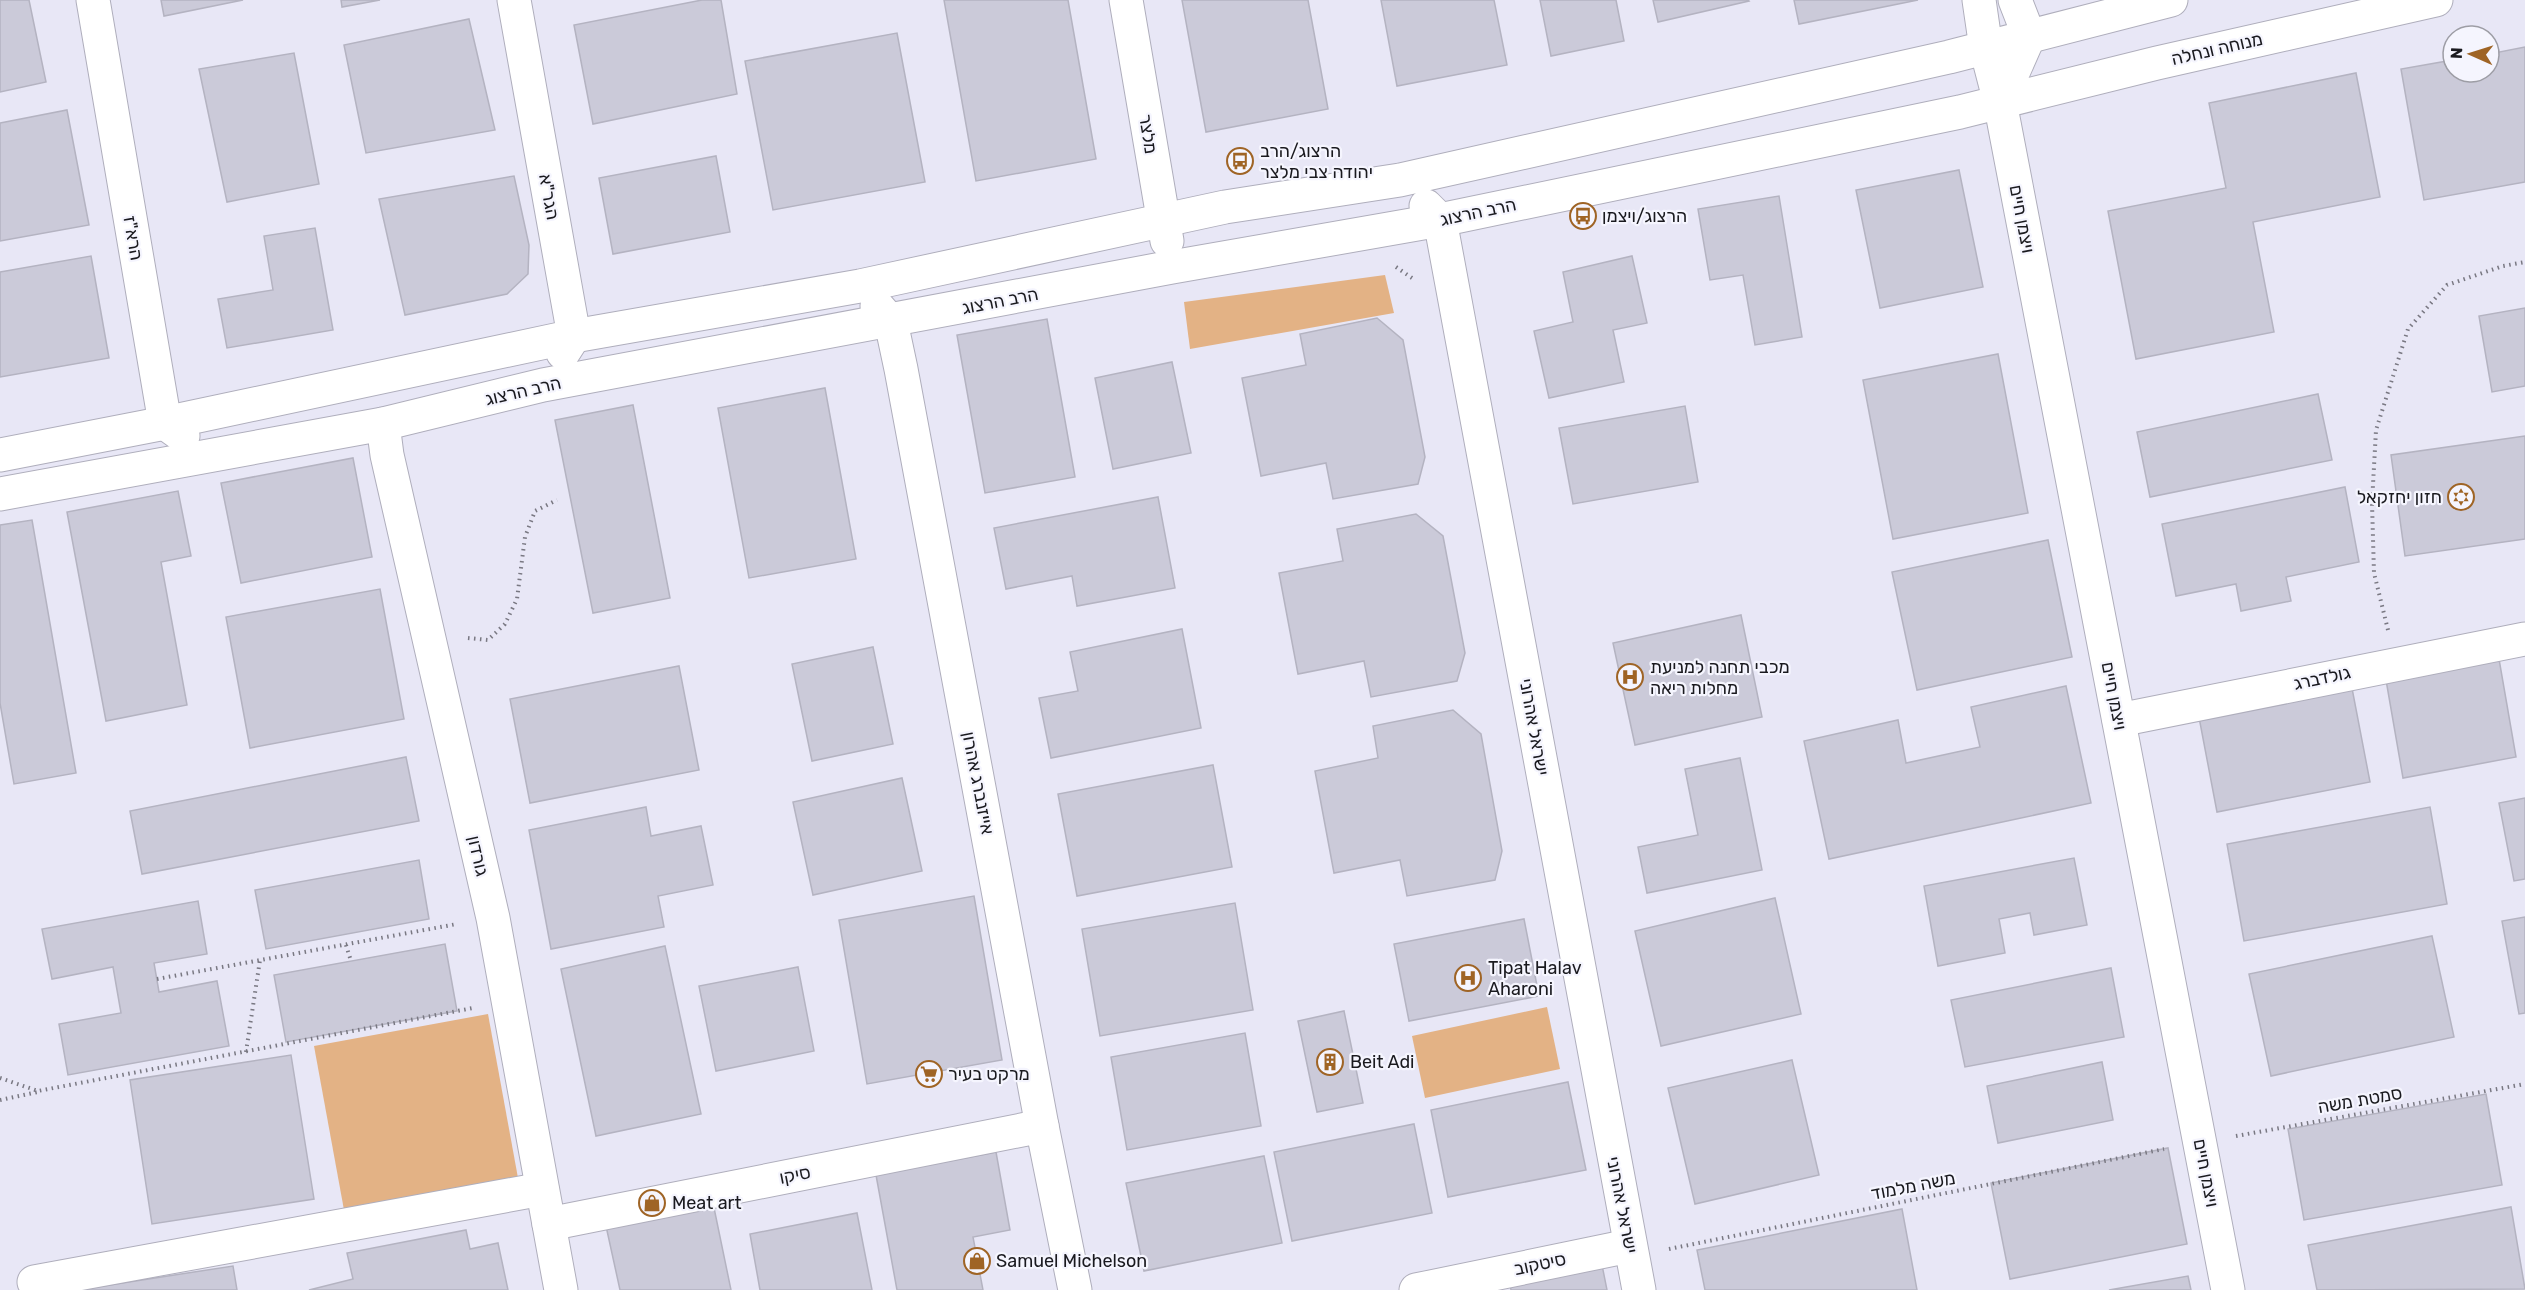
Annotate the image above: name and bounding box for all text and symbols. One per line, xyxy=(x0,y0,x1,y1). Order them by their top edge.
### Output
north arrow xyxy=(2441,24,2501,84)
street label: מנוחה ונחלה xyxy=(2169,28,2265,70)
text: N xyxy=(2447,47,2466,59)
street label: מלצר xyxy=(1134,113,1162,155)
place label: הרצוג/הרב יהודה צבי מלצר xyxy=(1260,140,1373,183)
bus stop icon: הרצוג/הרב יהודה צבי מלצר xyxy=(1225,146,1255,176)
street label: הגר"א xyxy=(534,172,564,222)
street label: ויצמן חיים xyxy=(2005,183,2039,255)
street label: הרב הרצוג xyxy=(1438,193,1518,231)
bus stop icon: הרצוג/ויצמן xyxy=(1568,201,1598,231)
place label: הרצוג/ויצמן xyxy=(1602,205,1687,227)
street label: הרא"ז xyxy=(118,214,148,262)
street label: הרב הרצוג xyxy=(960,283,1040,319)
street label: הרב הרצוג xyxy=(483,372,563,410)
synagogue icon: חזון יחזקאל xyxy=(2446,482,2476,512)
place label: חזון יחזקאל xyxy=(2357,486,2442,508)
place label: מכבי תחנה למניעת מחלות ריאה xyxy=(1650,656,1790,699)
street label: ויצמן חיים xyxy=(2097,660,2131,732)
street label: גולדברג xyxy=(2291,661,2353,695)
hospital icon: מכבי תחנה למניעת מחלות ריאה xyxy=(1615,662,1645,692)
street label: ישראל אהרוני xyxy=(1515,677,1553,777)
street label: אייזנברג אהרון xyxy=(957,730,999,836)
street label: גורדון xyxy=(463,834,493,878)
place label: Tipat Halav Aharoni xyxy=(1488,957,1582,1000)
hospital icon: Tipat Halav Aharoni xyxy=(1453,963,1483,993)
building icon: Beit Adi xyxy=(1315,1047,1345,1077)
place label: Beit Adi xyxy=(1350,1051,1414,1073)
supermarket icon: מרקט בעיר xyxy=(914,1059,944,1089)
place label: מרקט בעיר xyxy=(948,1063,1030,1085)
street label: סמטת משה xyxy=(2316,1082,2404,1118)
street label: ויצמן חיים xyxy=(2189,1137,2223,1209)
street label: ישראל אהרוני xyxy=(1602,1155,1642,1255)
street label: סיקו xyxy=(777,1161,813,1189)
street label: משה מלמוד xyxy=(1869,1167,1957,1205)
shop icon: Meat art xyxy=(637,1188,667,1218)
place label: Meat art xyxy=(672,1192,741,1214)
shop icon: Samuel Michelson xyxy=(962,1246,992,1276)
street label: סיטקוב xyxy=(1512,1248,1568,1280)
place label: Samuel Michelson xyxy=(996,1250,1147,1272)

